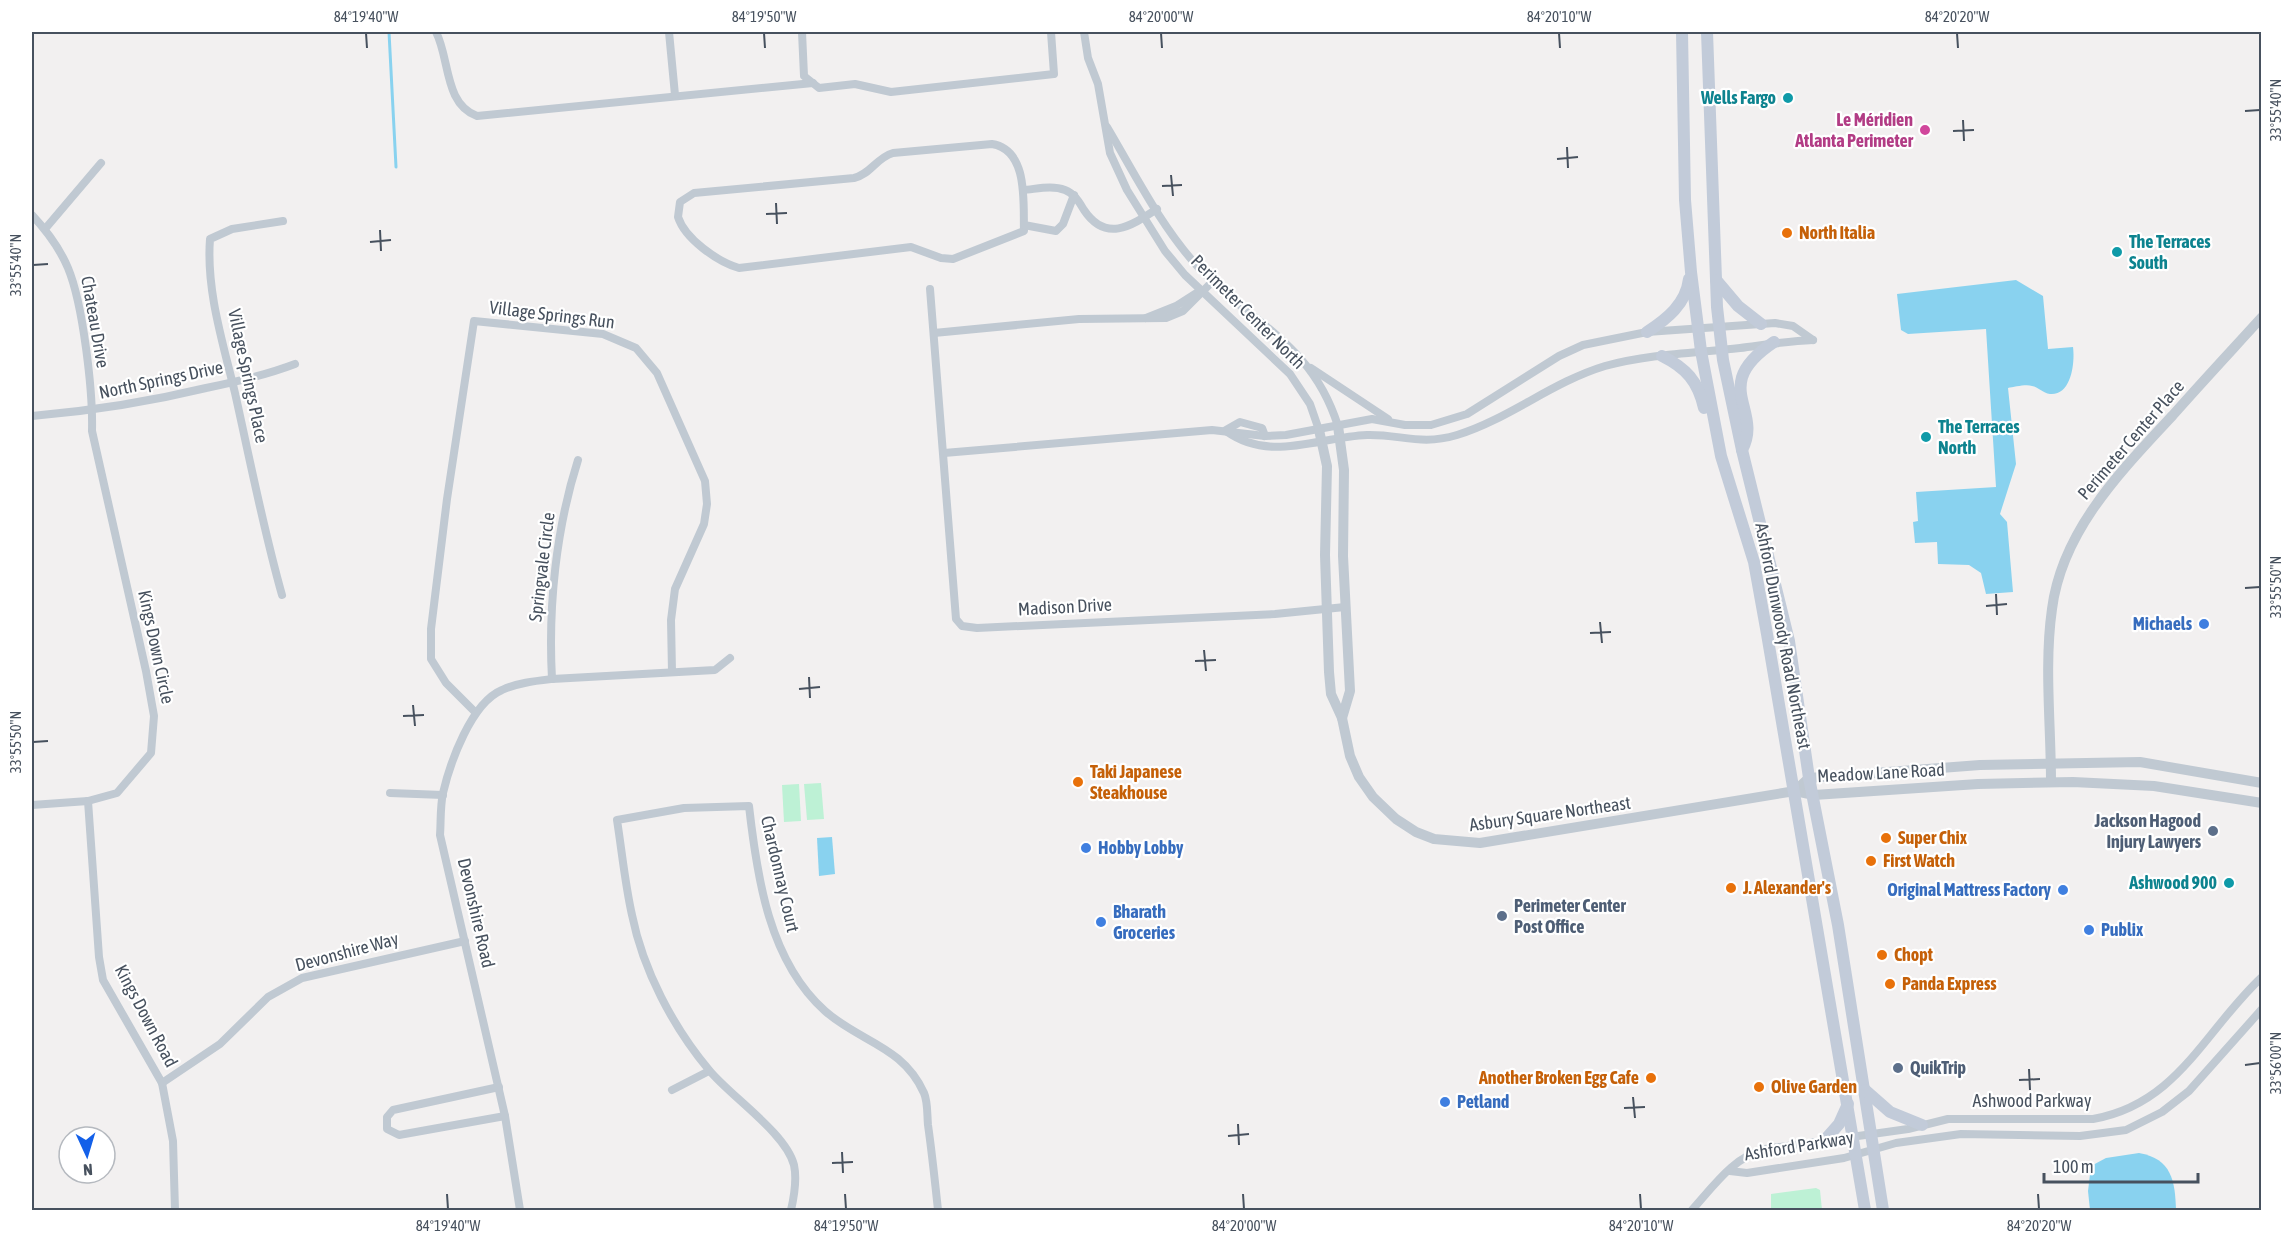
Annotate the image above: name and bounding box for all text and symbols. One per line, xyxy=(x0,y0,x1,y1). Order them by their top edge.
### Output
text: 84°19'40"W xyxy=(334,8,398,25)
text: 84°19'50"W xyxy=(732,8,796,25)
text: 84°20'00"W xyxy=(1129,8,1193,25)
text: 84°20'10"W xyxy=(1527,8,1591,25)
text: 84°20'20"W xyxy=(1925,8,1989,25)
text: 33°55'40"N xyxy=(2267,79,2284,141)
place label: Wells Fargo xyxy=(1700,87,1776,108)
marker: Wells Fargo xyxy=(1781,91,1795,105)
place label: Le Méridien Atlanta Perimeter xyxy=(1794,109,1914,151)
marker: Le Méridien Atlanta Perimeter xyxy=(1918,123,1932,137)
place label: North Italia xyxy=(1799,222,1875,243)
marker: North Italia xyxy=(1780,226,1794,240)
place label: The Terraces South xyxy=(2129,231,2211,273)
text: 33°55'40"N xyxy=(7,234,24,296)
marker: The Terraces South xyxy=(2110,245,2124,259)
street label: Perimeter Center North xyxy=(1187,250,1310,373)
street label: Chateau Drive xyxy=(77,274,114,369)
street label: Village Springs Run xyxy=(488,296,616,333)
street label: Village Springs Place xyxy=(224,307,273,445)
street label: North Springs Drive xyxy=(97,356,225,403)
street label: Perimeter Center Place xyxy=(2073,376,2188,504)
place label: The Terraces North xyxy=(1938,416,2020,458)
marker: The Terraces North xyxy=(1919,430,1933,444)
street label: Springvale Circle xyxy=(524,511,559,623)
street label: Ashford Dunwoody Road Northeast xyxy=(1751,521,1816,751)
text: 33°55'50"N xyxy=(2267,556,2284,618)
street label: Kings Down Circle xyxy=(134,588,179,706)
street label: Madison Drive xyxy=(1017,594,1112,619)
place label: Michaels xyxy=(2133,613,2193,634)
marker: Michaels xyxy=(2197,617,2211,631)
text: 33°55'50"N xyxy=(7,711,24,773)
street label: Meadow Lane Road xyxy=(1817,759,1945,786)
place label: Taki Japanese Steakhouse xyxy=(1090,761,1182,803)
marker: Taki Japanese Steakhouse xyxy=(1071,775,1085,789)
street label: Asbury Square Northeast xyxy=(1468,792,1632,835)
place label: Jackson Hagood Injury Lawyers xyxy=(2094,810,2202,852)
street label: Chardonnay Court xyxy=(757,814,804,934)
marker: Jackson Hagood Injury Lawyers xyxy=(2206,824,2220,838)
place label: Super Chix xyxy=(1898,827,1968,848)
marker: Super Chix xyxy=(1879,831,1893,845)
place label: Hobby Lobby xyxy=(1098,837,1184,858)
marker: Hobby Lobby xyxy=(1079,841,1093,855)
place label: First Watch xyxy=(1883,850,1955,871)
marker: First Watch xyxy=(1864,854,1878,868)
street label: Devonshire Road xyxy=(454,856,499,970)
place label: Ashwood 900 xyxy=(2128,872,2217,893)
marker: Ashwood 900 xyxy=(2222,876,2236,890)
place label: J. Alexander's xyxy=(1742,877,1832,898)
place label: Original Mattress Factory xyxy=(1887,879,2052,900)
marker: J. Alexander's xyxy=(1724,881,1738,895)
marker: Original Mattress Factory xyxy=(2056,883,2070,897)
place label: Perimeter Center Post Office xyxy=(1514,895,1627,937)
place label: Bharath Groceries xyxy=(1113,901,1176,943)
marker: Perimeter Center Post Office xyxy=(1495,909,1509,923)
marker: Bharath Groceries xyxy=(1094,915,1108,929)
place label: Publix xyxy=(2101,919,2144,940)
marker: Publix xyxy=(2082,923,2096,937)
street label: Devonshire Way xyxy=(293,928,401,975)
place label: Chopt xyxy=(1894,944,1934,965)
marker: Chopt xyxy=(1875,948,1889,962)
street label: Kings Down Road xyxy=(111,961,182,1071)
place label: Panda Express xyxy=(1902,973,1997,994)
marker: Panda Express xyxy=(1883,977,1897,991)
text: 33°56'00"N xyxy=(2267,1032,2284,1094)
place label: QuikTrip xyxy=(1910,1057,1966,1078)
marker: QuikTrip xyxy=(1891,1061,1905,1075)
place label: Another Broken Egg Cafe xyxy=(1478,1067,1639,1088)
marker: Another Broken Egg Cafe xyxy=(1644,1071,1658,1085)
place label: Olive Garden xyxy=(1771,1076,1857,1097)
marker: Olive Garden xyxy=(1752,1080,1766,1094)
street label: Ashwood Parkway xyxy=(1973,1090,2091,1111)
place label: Petland xyxy=(1457,1091,1509,1112)
marker: Petland xyxy=(1438,1095,1452,1109)
north arrow xyxy=(57,1125,117,1185)
street label: Ashford Parkway xyxy=(1743,1127,1855,1164)
scale bar xyxy=(2044,1146,2198,1184)
text: 100 m xyxy=(2053,1156,2094,1177)
text: N xyxy=(83,1161,93,1179)
text: 84°19'40"W xyxy=(416,1217,480,1234)
text: 84°19'50"W xyxy=(814,1217,878,1234)
text: 84°20'00"W xyxy=(1212,1217,1276,1234)
text: 84°20'10"W xyxy=(1609,1217,1673,1234)
text: 84°20'20"W xyxy=(2007,1217,2071,1234)

